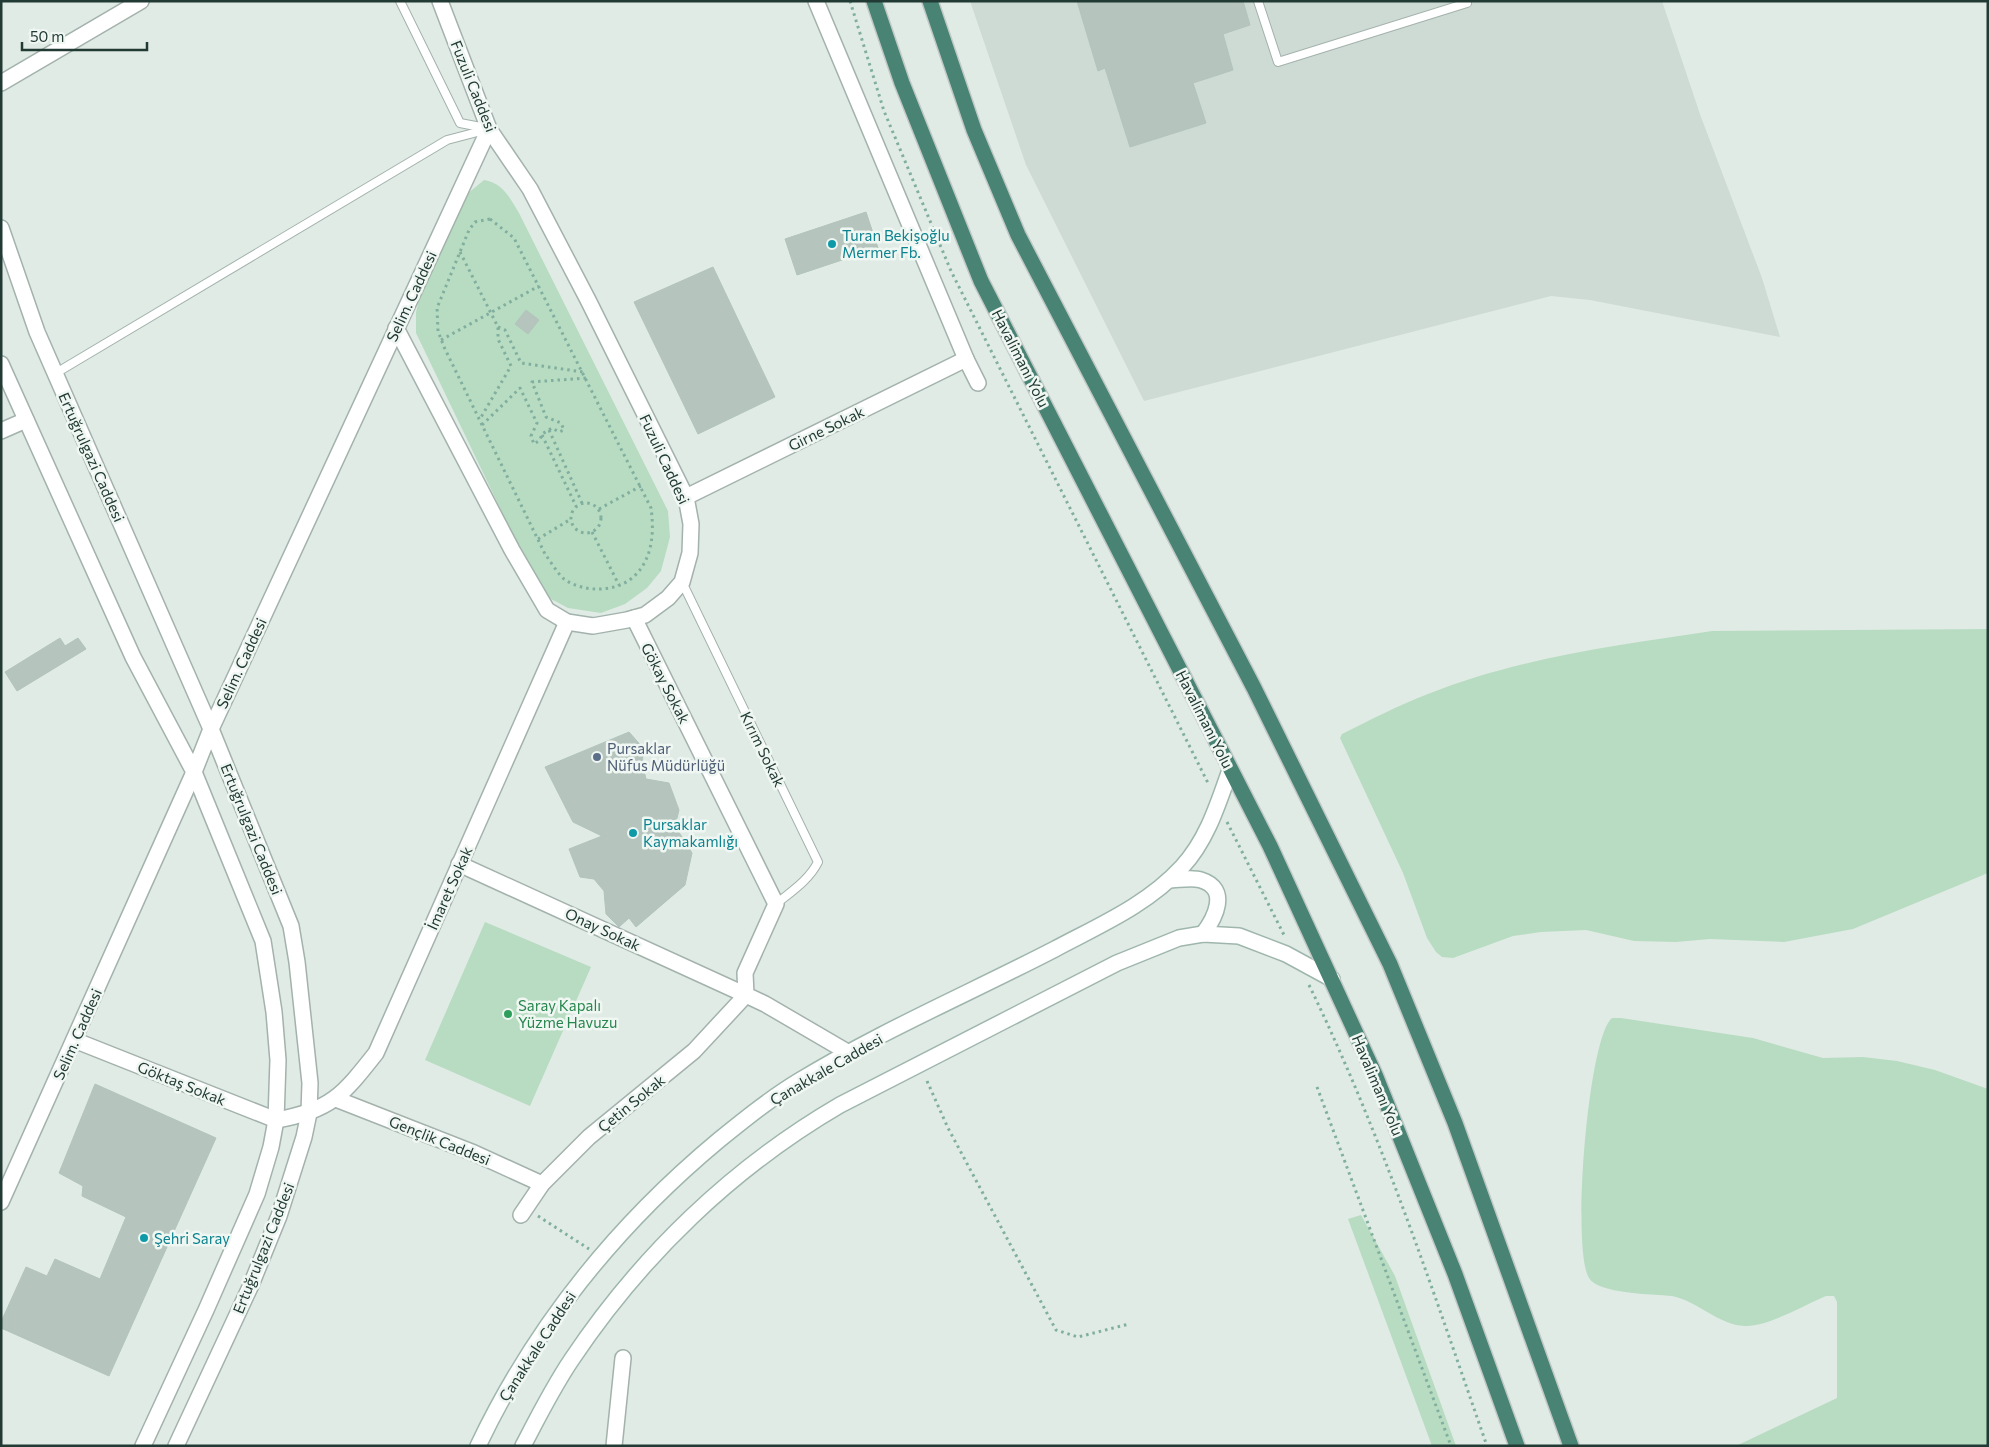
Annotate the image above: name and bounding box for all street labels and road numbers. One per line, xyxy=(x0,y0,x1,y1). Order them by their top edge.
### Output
street label: Fuzuli Caddesi xyxy=(447,38,501,134)
street label: Selim. Caddesi xyxy=(382,248,440,344)
street label: Havalimanı Yolu xyxy=(989,306,1053,410)
street label: Ertuğrulgazi Caddesi xyxy=(55,389,129,525)
street label: Girne Sokak xyxy=(785,402,867,454)
street label: Fuzuli Caddesi xyxy=(636,411,694,507)
street label: Selim. Caddesi xyxy=(212,615,270,711)
street label: Gökay Sokak xyxy=(638,640,694,726)
street label: Havalimanı Yolu xyxy=(1173,667,1237,771)
street label: Kırım Sokak xyxy=(737,708,789,790)
street label: Ertuğrulgazi Caddesi xyxy=(217,761,287,897)
street label: İmaret Sokak xyxy=(423,843,475,933)
street label: Onay Sokak xyxy=(562,904,644,954)
street label: Selim. Caddesi xyxy=(49,986,105,1082)
street label: Çanakkale Caddesi xyxy=(766,1029,886,1109)
street label: Havalimanı Yolu xyxy=(1349,1032,1407,1138)
street label: Göktaş Sokak xyxy=(135,1057,229,1109)
street label: Çetin Sokak xyxy=(594,1070,668,1136)
street label: Gençlik Caddesi xyxy=(387,1111,493,1169)
street label: Ertuğrulgazi Caddesi xyxy=(228,1180,298,1316)
street label: Çanakkale Caddesi xyxy=(495,1288,579,1404)

